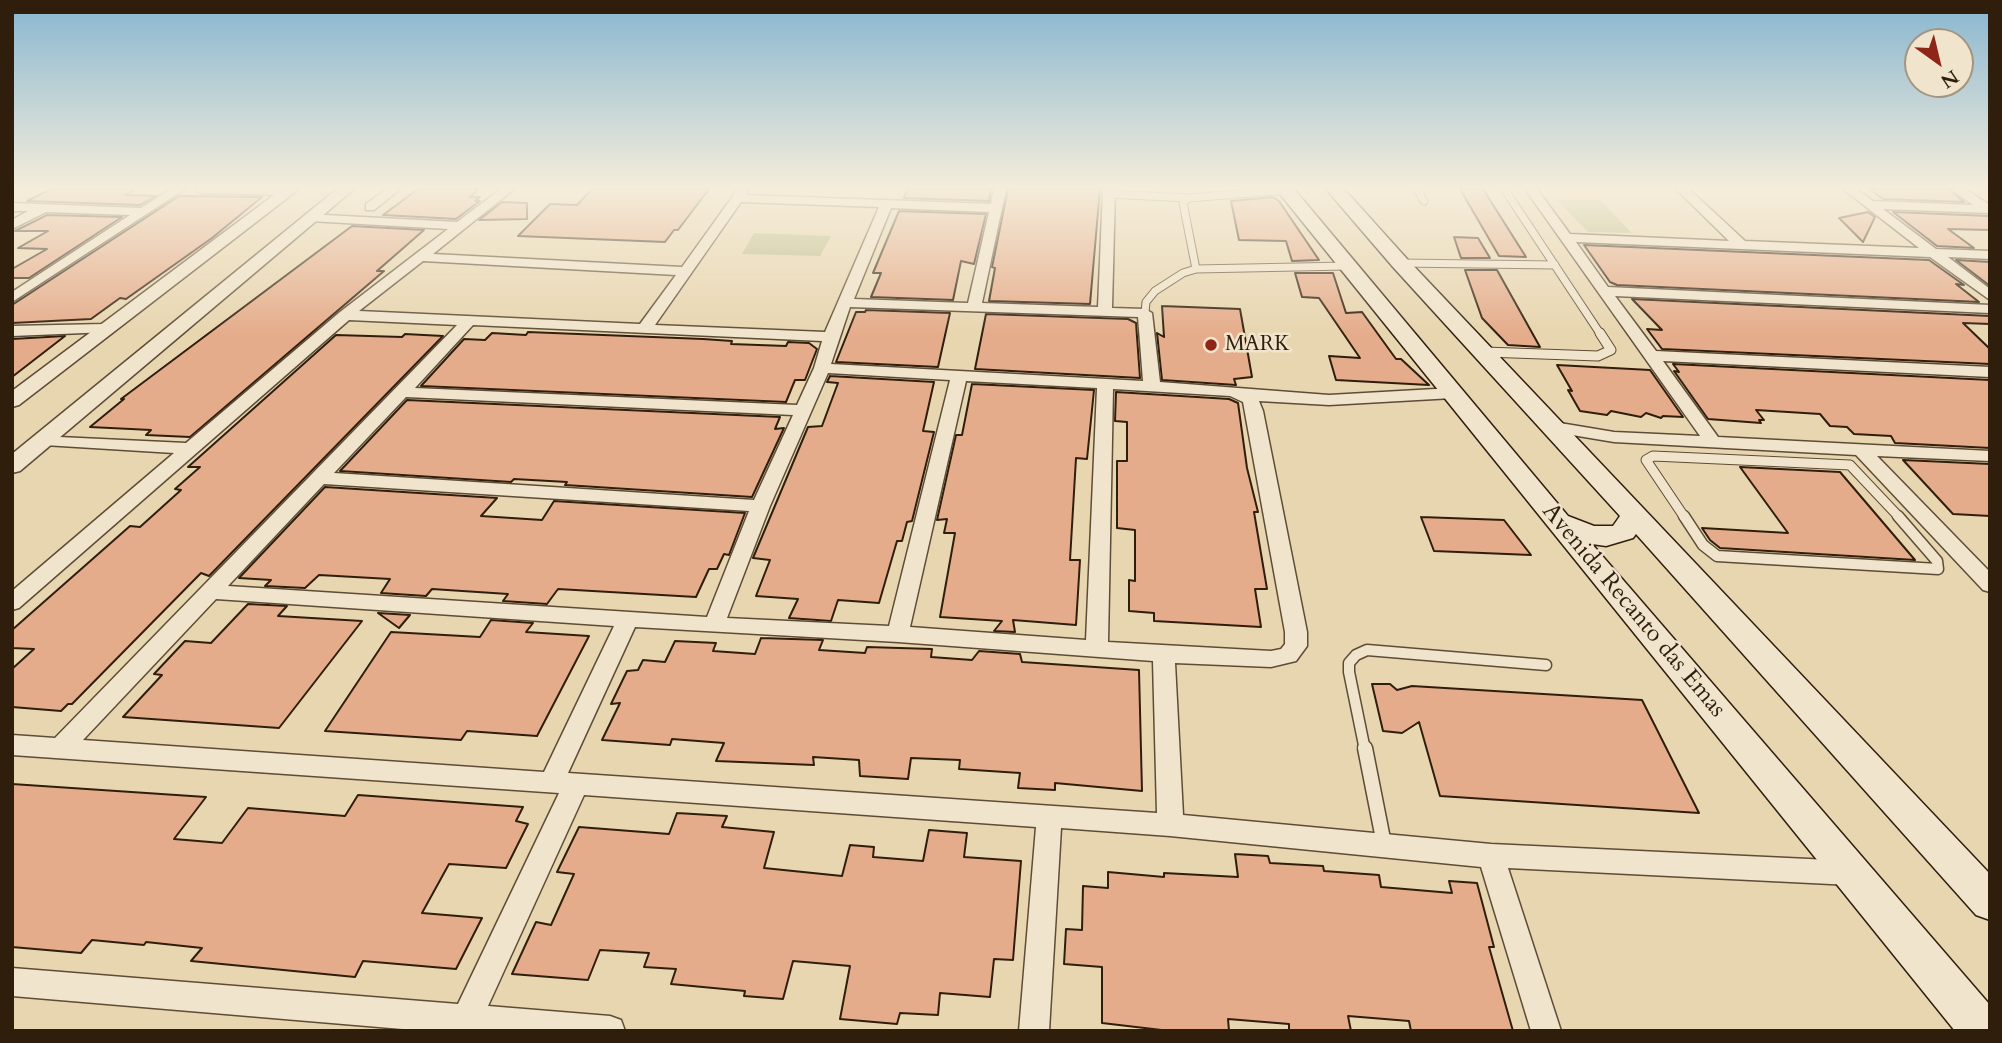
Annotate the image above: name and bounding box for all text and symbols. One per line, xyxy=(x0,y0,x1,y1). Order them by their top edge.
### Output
north arrow xyxy=(1904,28,1974,98)
text: N xyxy=(1936,63,1964,94)
place label: MARK xyxy=(1225,332,1290,358)
marker: MARK xyxy=(1203,337,1219,353)
street label: Avenida Recanto das Emas xyxy=(1535,498,1731,724)

